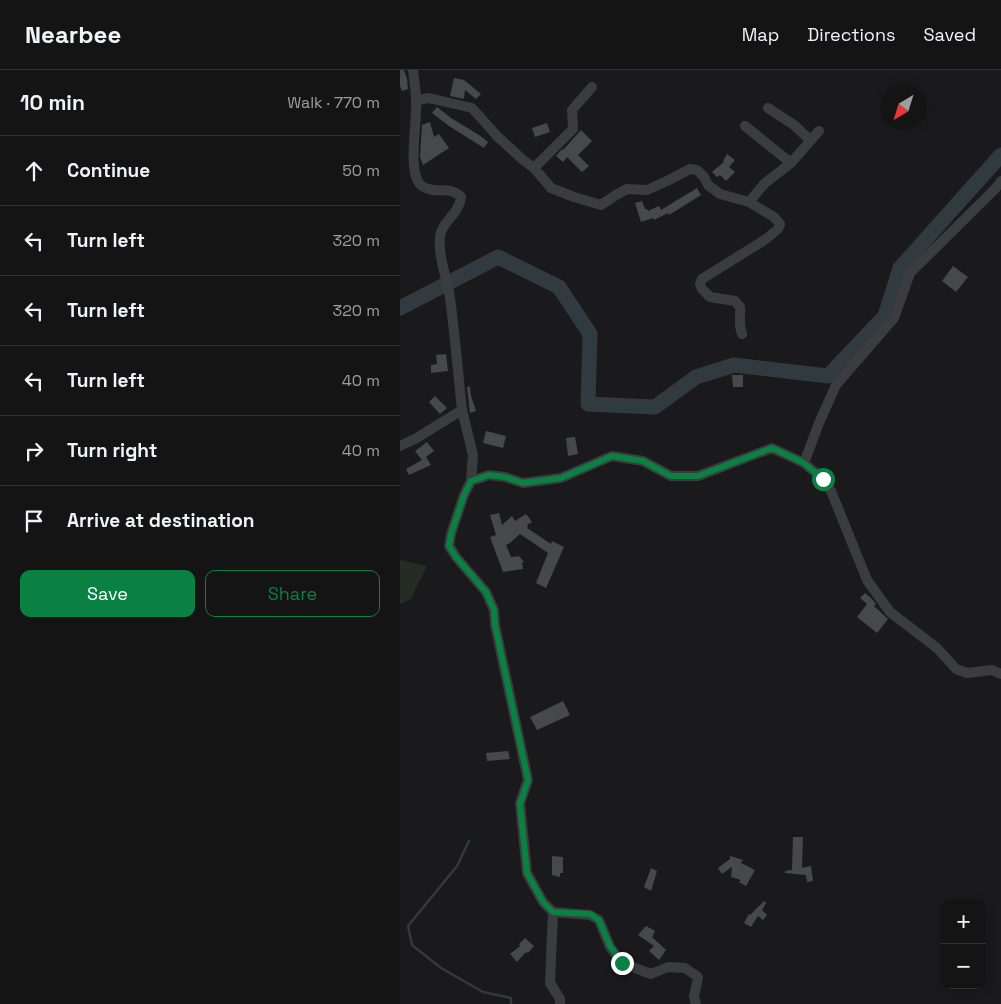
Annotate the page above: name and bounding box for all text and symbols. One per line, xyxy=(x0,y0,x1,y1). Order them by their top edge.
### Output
text: Nearbee xyxy=(25,19,121,50)
text: Map xyxy=(742,23,779,46)
text: Directions xyxy=(807,23,896,46)
text: Saved xyxy=(924,23,976,46)
north arrow xyxy=(881,85,926,130)
text: 10 min xyxy=(20,89,85,116)
text: Walk · 770 m xyxy=(287,92,380,113)
icon: ahead xyxy=(20,157,48,185)
text: Continue xyxy=(67,158,150,183)
text: 50 m xyxy=(342,160,380,181)
icon: left xyxy=(20,227,48,255)
text: Turn left xyxy=(67,228,145,253)
text: 320 m xyxy=(333,230,380,251)
icon: left xyxy=(20,297,48,325)
text: Turn left xyxy=(67,298,145,323)
text: 320 m xyxy=(333,300,380,321)
icon: left xyxy=(20,367,48,395)
text: Turn left xyxy=(67,368,145,393)
text: 40 m xyxy=(342,370,380,391)
icon: right xyxy=(20,437,48,465)
text: Turn right xyxy=(67,438,157,463)
text: 40 m xyxy=(342,440,380,461)
route start xyxy=(812,468,835,491)
icon: arrive xyxy=(20,507,48,535)
text: Arrive at destination xyxy=(67,508,255,533)
button: Save xyxy=(20,570,195,617)
button: Share xyxy=(205,570,380,617)
map controls xyxy=(941,899,986,989)
button: + xyxy=(941,899,986,944)
button: − xyxy=(941,944,986,989)
route end xyxy=(611,952,634,975)

